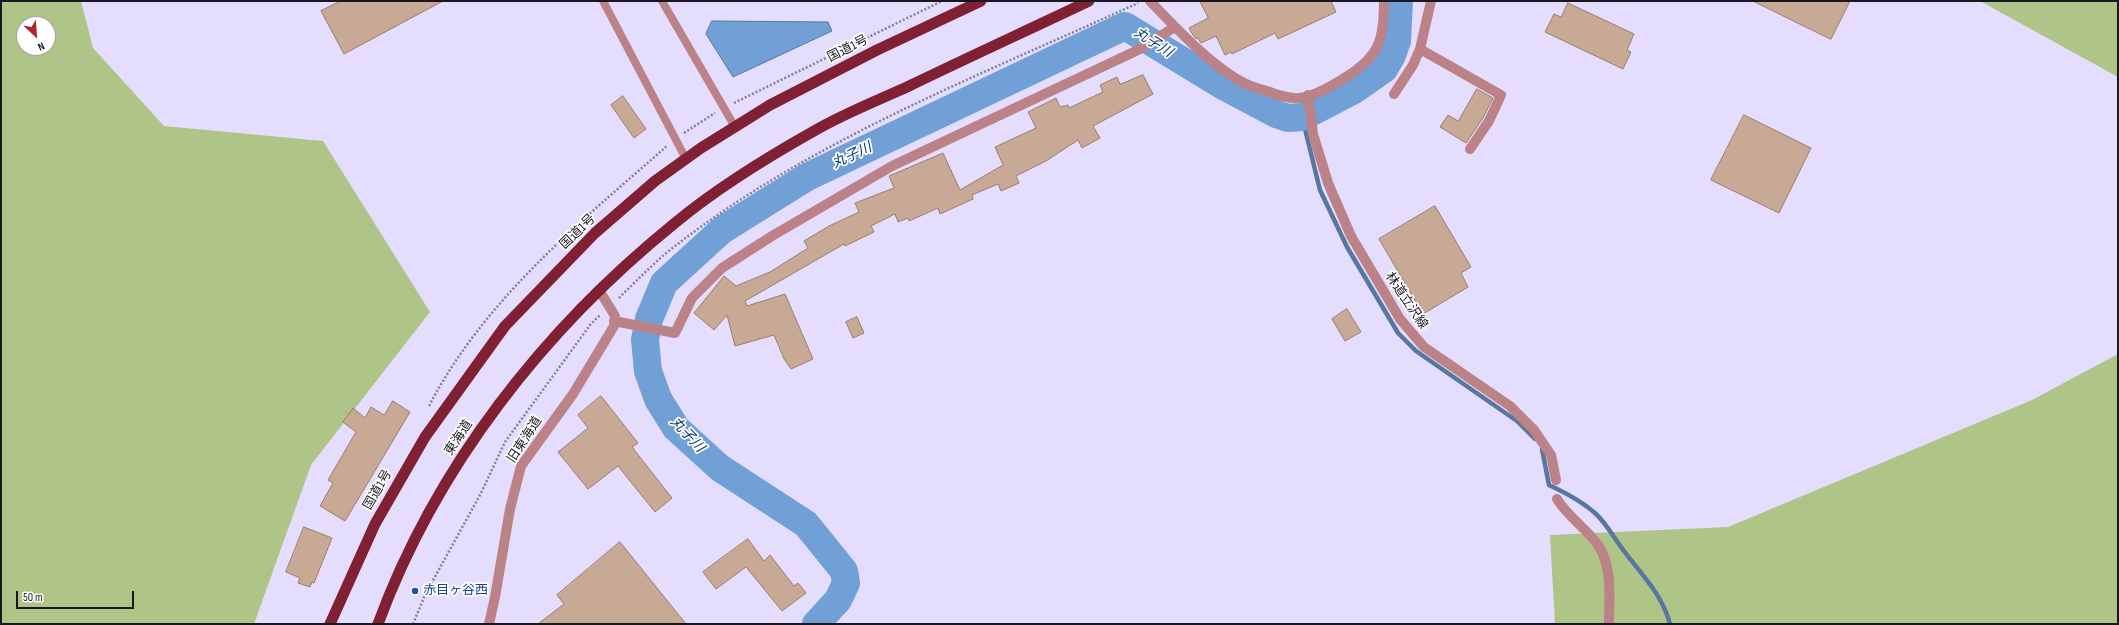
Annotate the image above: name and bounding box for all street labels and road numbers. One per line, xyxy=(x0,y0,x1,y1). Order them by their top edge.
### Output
street label: 国道1号 xyxy=(825,32,871,66)
street label: 国道1号 xyxy=(557,211,599,253)
street label: 林道立沢線 xyxy=(1381,270,1431,332)
street label: 旧東海道 xyxy=(504,414,546,466)
street label: 東海道 xyxy=(442,417,476,459)
street label: 国道1号 xyxy=(360,467,396,513)

